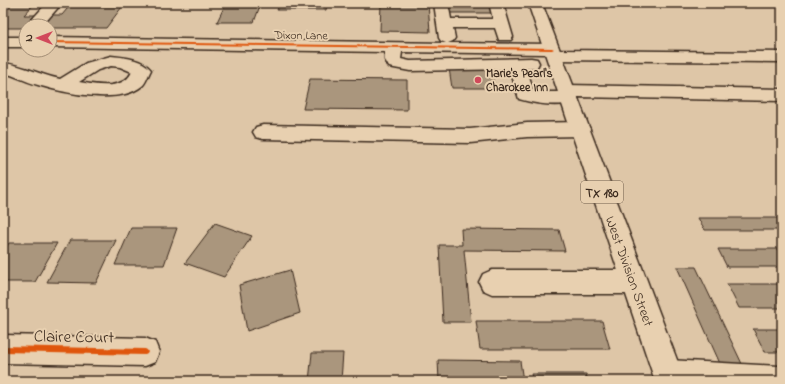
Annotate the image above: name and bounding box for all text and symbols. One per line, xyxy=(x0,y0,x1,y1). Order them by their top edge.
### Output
north arrow xyxy=(18,18,58,58)
street label: Dixon Lane xyxy=(273,27,328,45)
text: N xyxy=(21,34,37,42)
place label: Marie's Pearl's Charokee Inn xyxy=(486,65,553,97)
marker: Marie's Pearl's Charokee Inn xyxy=(473,75,483,85)
road number: TX 180 xyxy=(581,181,623,203)
street label: West Division Street xyxy=(599,214,658,330)
street label: Claire Court xyxy=(34,324,115,351)

